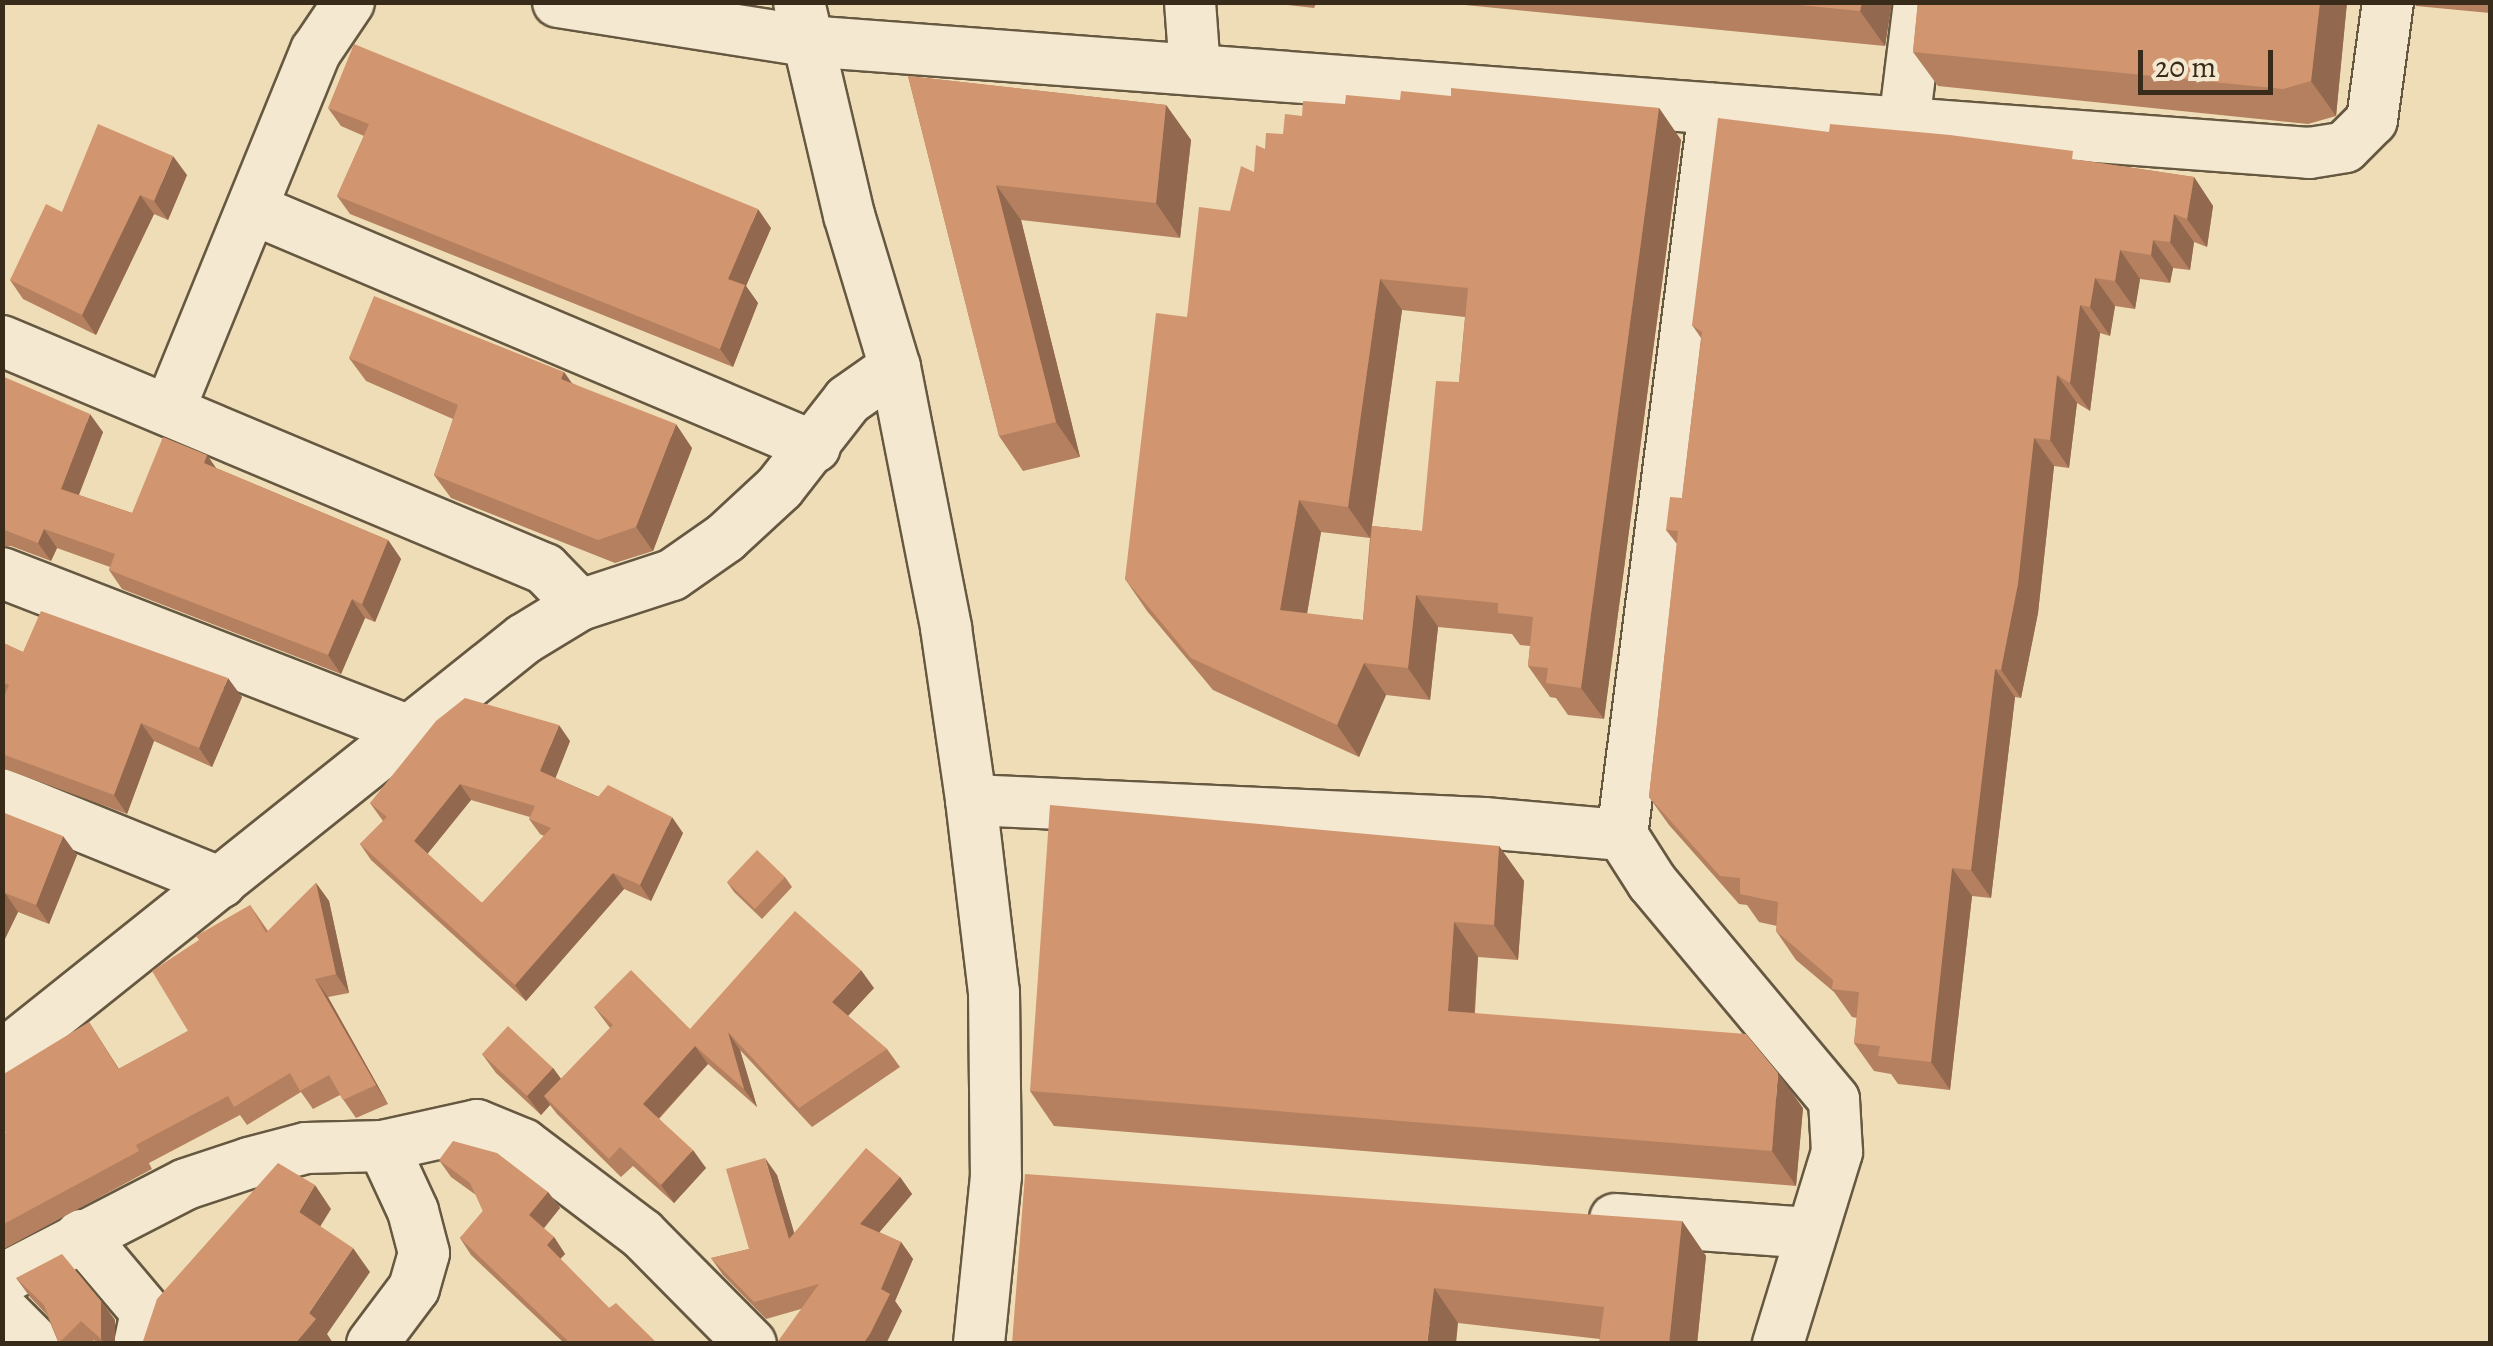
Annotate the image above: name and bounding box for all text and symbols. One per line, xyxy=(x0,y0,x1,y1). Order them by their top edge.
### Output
scale bar xyxy=(2143,30,2278,92)
text: 20 m xyxy=(2155,47,2216,87)

